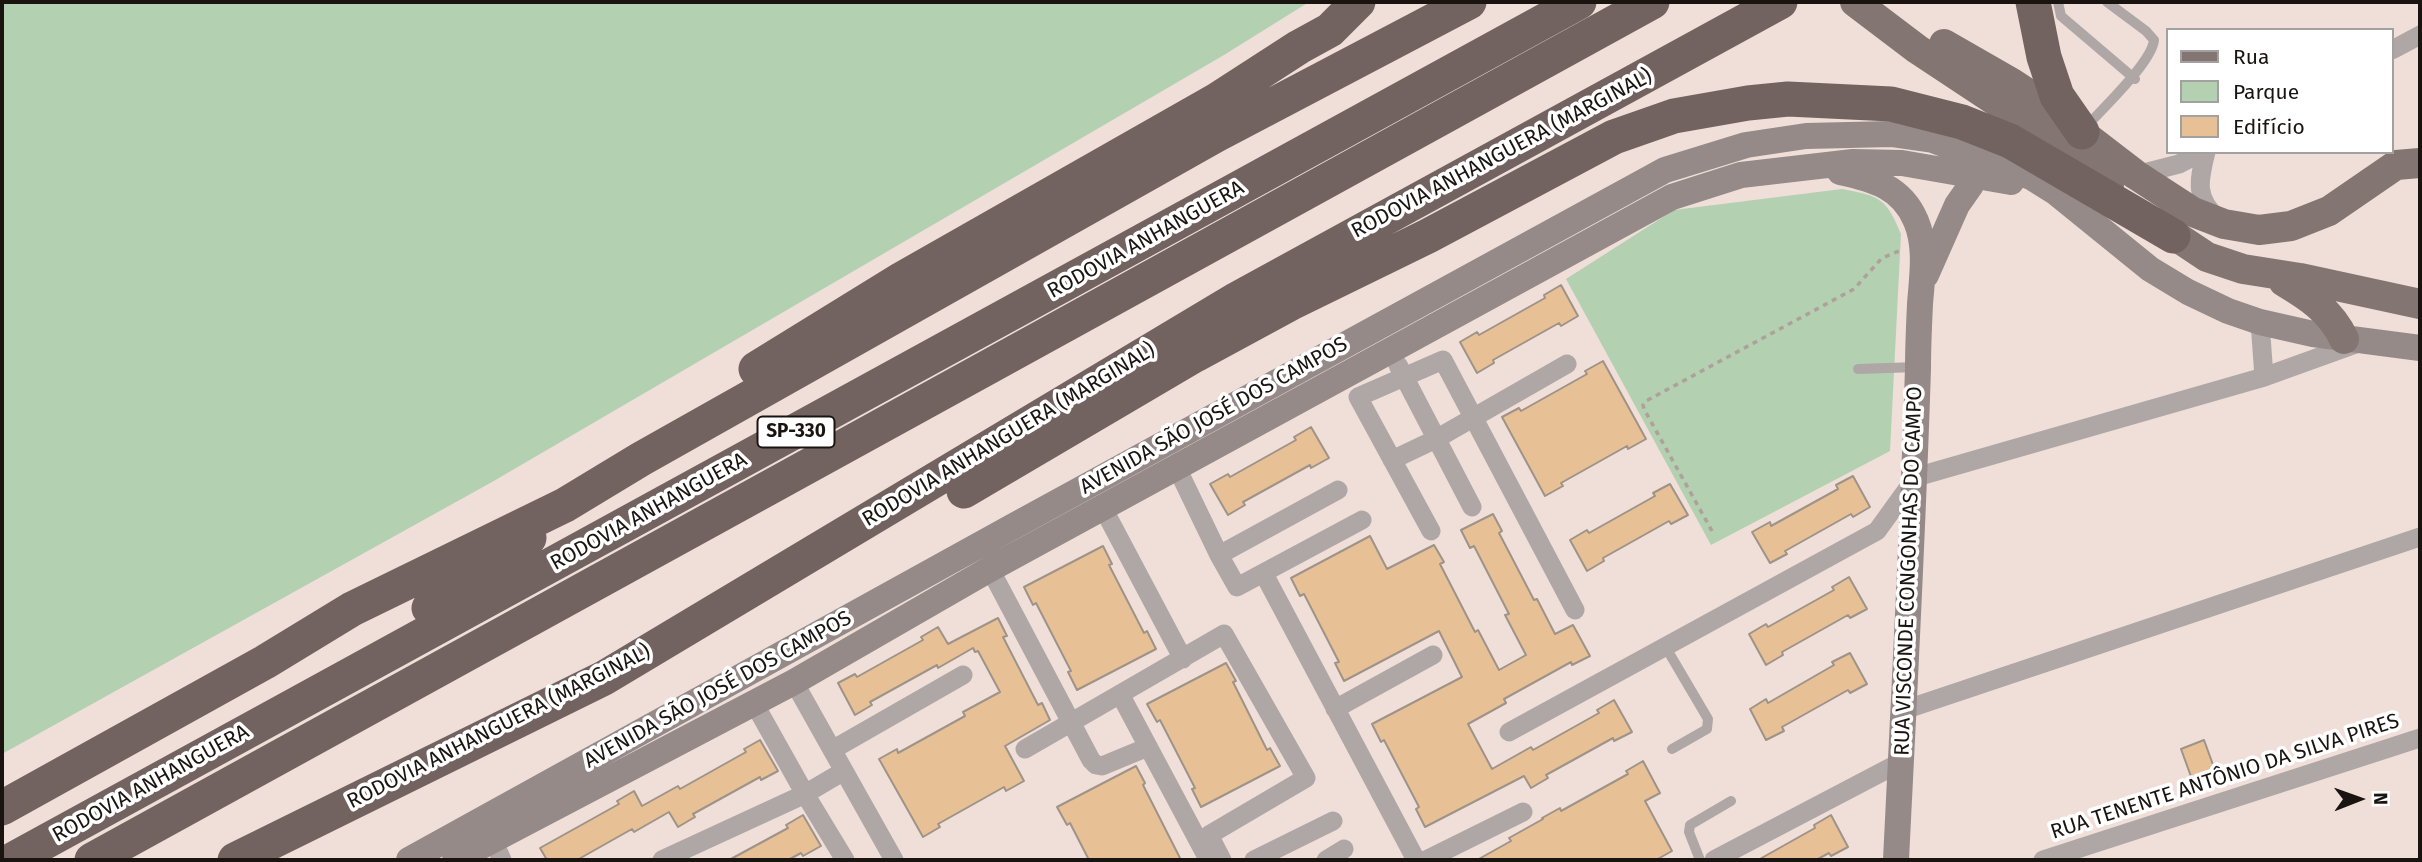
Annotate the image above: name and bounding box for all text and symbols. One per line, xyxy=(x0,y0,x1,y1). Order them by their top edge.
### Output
legend xyxy=(2166,28,2394,154)
text: Rua xyxy=(2233,44,2269,70)
street label: RODOVIA ANHANGUERA (MARGINAL) xyxy=(1347,64,1657,244)
text: Parque xyxy=(2233,79,2299,105)
text: Edifício xyxy=(2233,114,2305,140)
street label: RODOVIA ANHANGUERA xyxy=(1043,175,1249,305)
street label: AVENIDA SÃO JOSÉ DOS CAMPOS xyxy=(1076,332,1352,500)
street label: RODOVIA ANHANGUERA (MARGINAL) xyxy=(858,337,1160,533)
street label: RUA VISCONDE CONGONHAS DO CAMPO xyxy=(1890,386,1928,756)
road number: SP-330 xyxy=(758,416,834,448)
street label: RODOVIA ANHANGUERA xyxy=(546,447,752,577)
street label: AVENIDA SÃO JOSÉ DOS CAMPOS xyxy=(580,606,856,774)
street label: RODOVIA ANHANGUERA (MARGINAL) xyxy=(343,639,655,815)
street label: RUA TENENTE ANTÔNIO DA SILVA PIRES xyxy=(2047,709,2403,845)
street label: RODOVIA ANHANGUERA xyxy=(48,719,254,849)
north arrow xyxy=(2324,764,2394,834)

